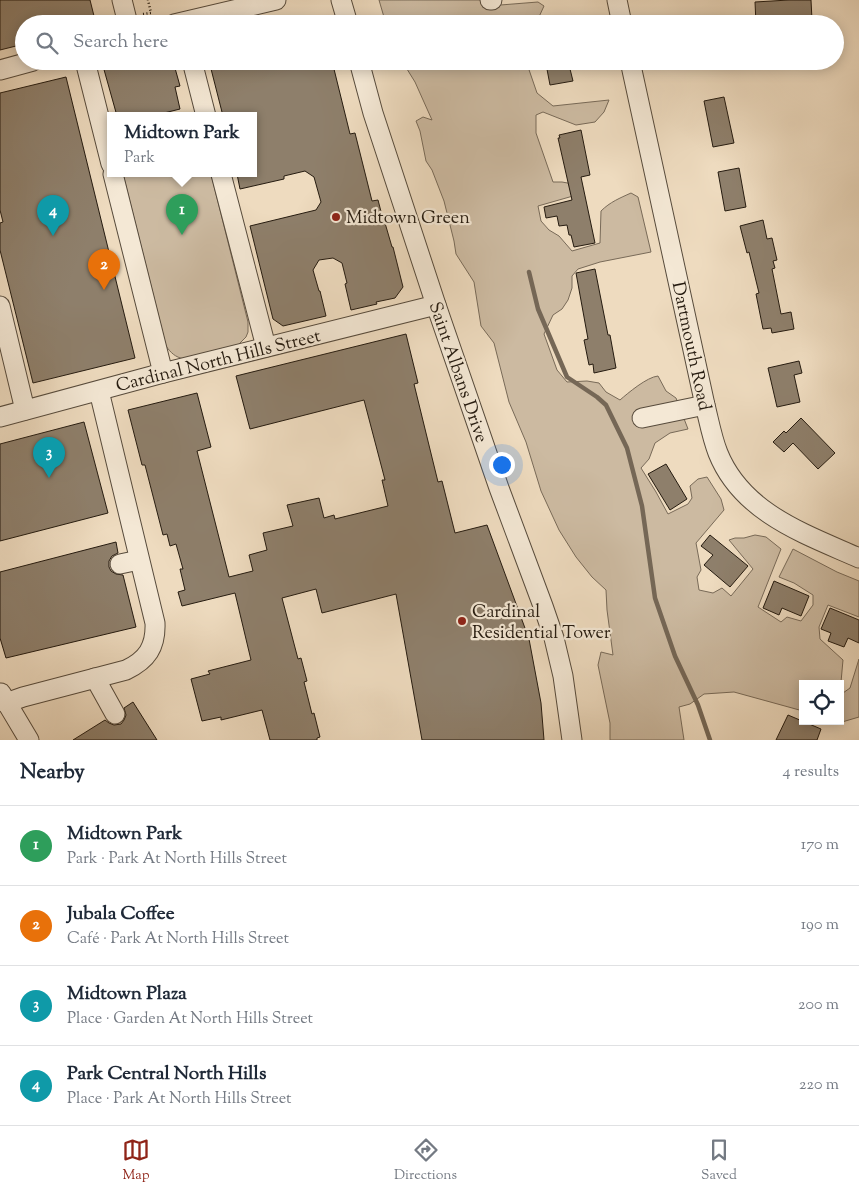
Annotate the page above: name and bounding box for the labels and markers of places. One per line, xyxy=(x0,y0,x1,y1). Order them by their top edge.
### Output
pin: 1 xyxy=(166,194,198,235)
pin: 4 xyxy=(37,195,69,236)
place label: Midtown Green xyxy=(346,206,470,232)
marker: Midtown Green xyxy=(330,211,342,223)
pin: 2 xyxy=(88,249,120,290)
pin: 3 xyxy=(33,437,65,478)
place label: Cardinal Residential Tower xyxy=(472,600,611,647)
marker: Cardinal Residential Tower xyxy=(456,615,468,627)

